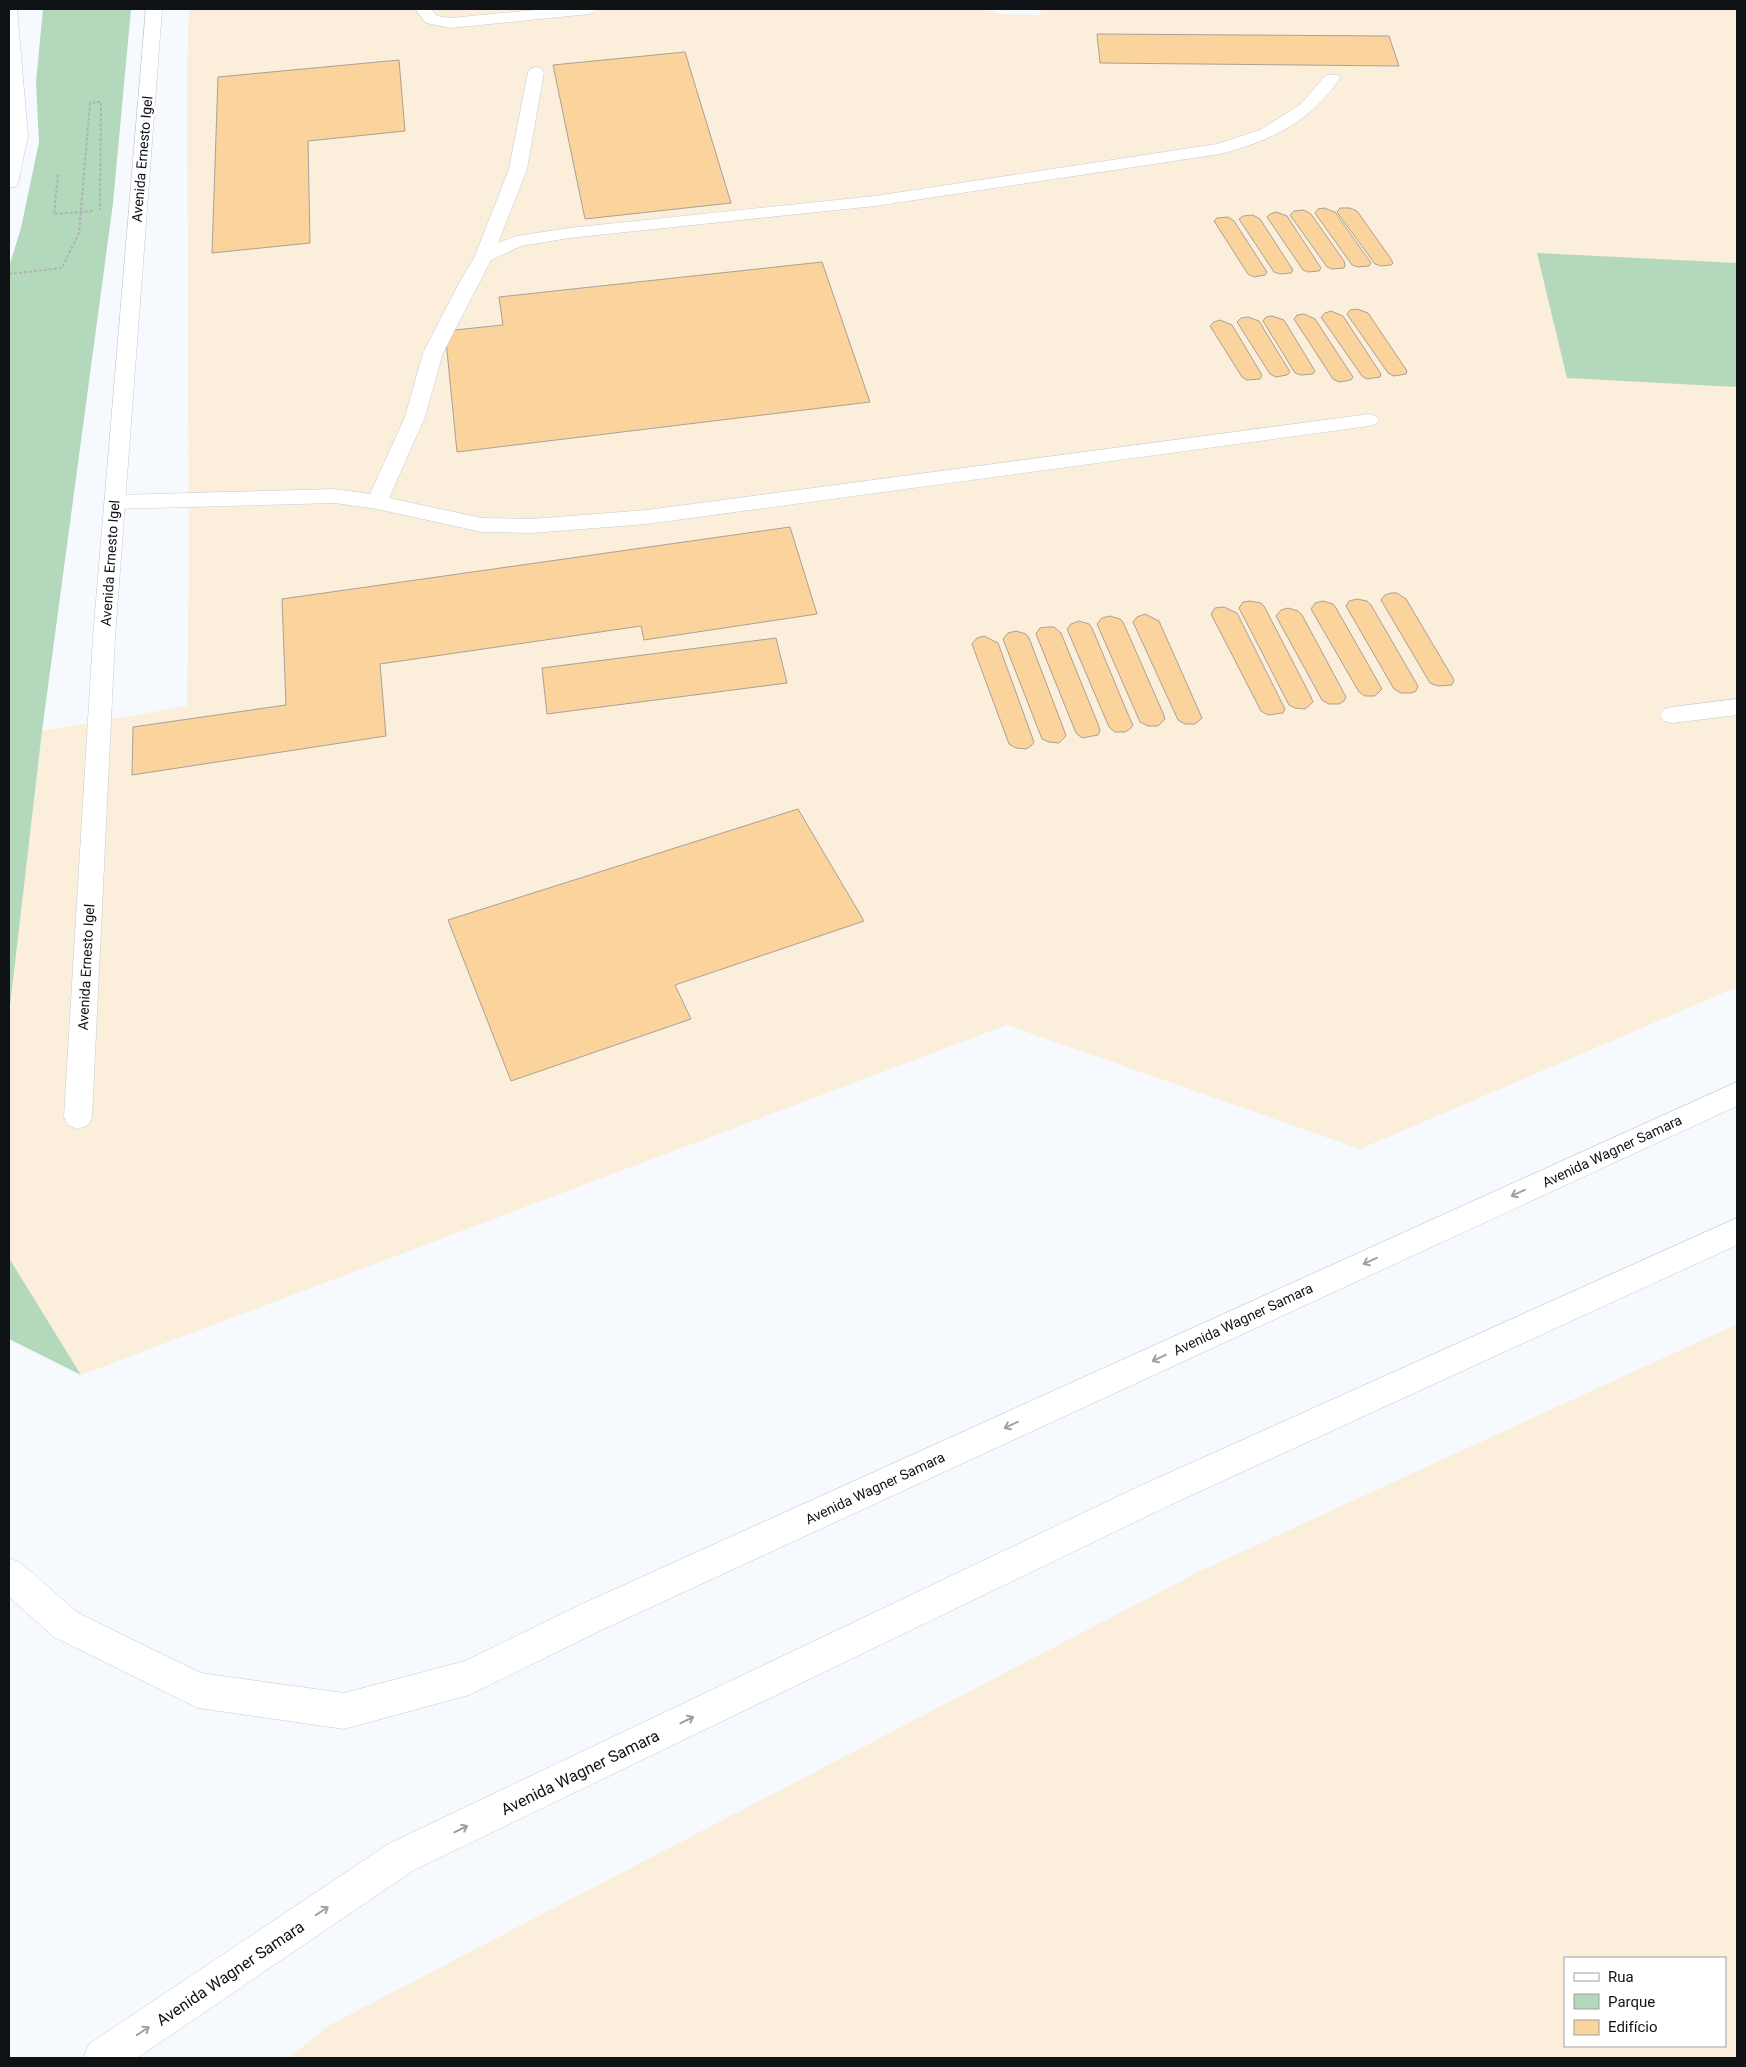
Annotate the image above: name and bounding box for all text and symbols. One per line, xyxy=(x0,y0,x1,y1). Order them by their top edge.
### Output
street label: Avenida Ernesto Igel xyxy=(129,95,155,223)
street label: Avenida Ernesto Igel xyxy=(98,499,122,627)
street label: Avenida Ernesto Igel xyxy=(75,903,97,1031)
street label: Avenida Wagner Samara xyxy=(1540,1112,1684,1190)
one-way arrow xyxy=(1511,1189,1526,1199)
one-way arrow xyxy=(1363,1257,1378,1266)
street label: Avenida Wagner Samara xyxy=(1171,1280,1315,1358)
one-way arrow xyxy=(1152,1353,1167,1363)
one-way arrow xyxy=(1004,1421,1019,1431)
street label: Avenida Wagner Samara xyxy=(803,1449,947,1527)
one-way arrow xyxy=(679,1715,694,1725)
street label: Avenida Wagner Samara xyxy=(498,1726,662,1819)
one-way arrow xyxy=(453,1823,468,1833)
one-way arrow xyxy=(314,1906,328,1916)
street label: Avenida Wagner Samara xyxy=(153,1917,308,2030)
legend xyxy=(1564,1957,1726,2047)
text: Rua xyxy=(1608,1968,1634,1986)
text: Parque xyxy=(1608,1993,1655,2011)
text: Edifício xyxy=(1608,2018,1657,2036)
one-way arrow xyxy=(136,2026,150,2036)

